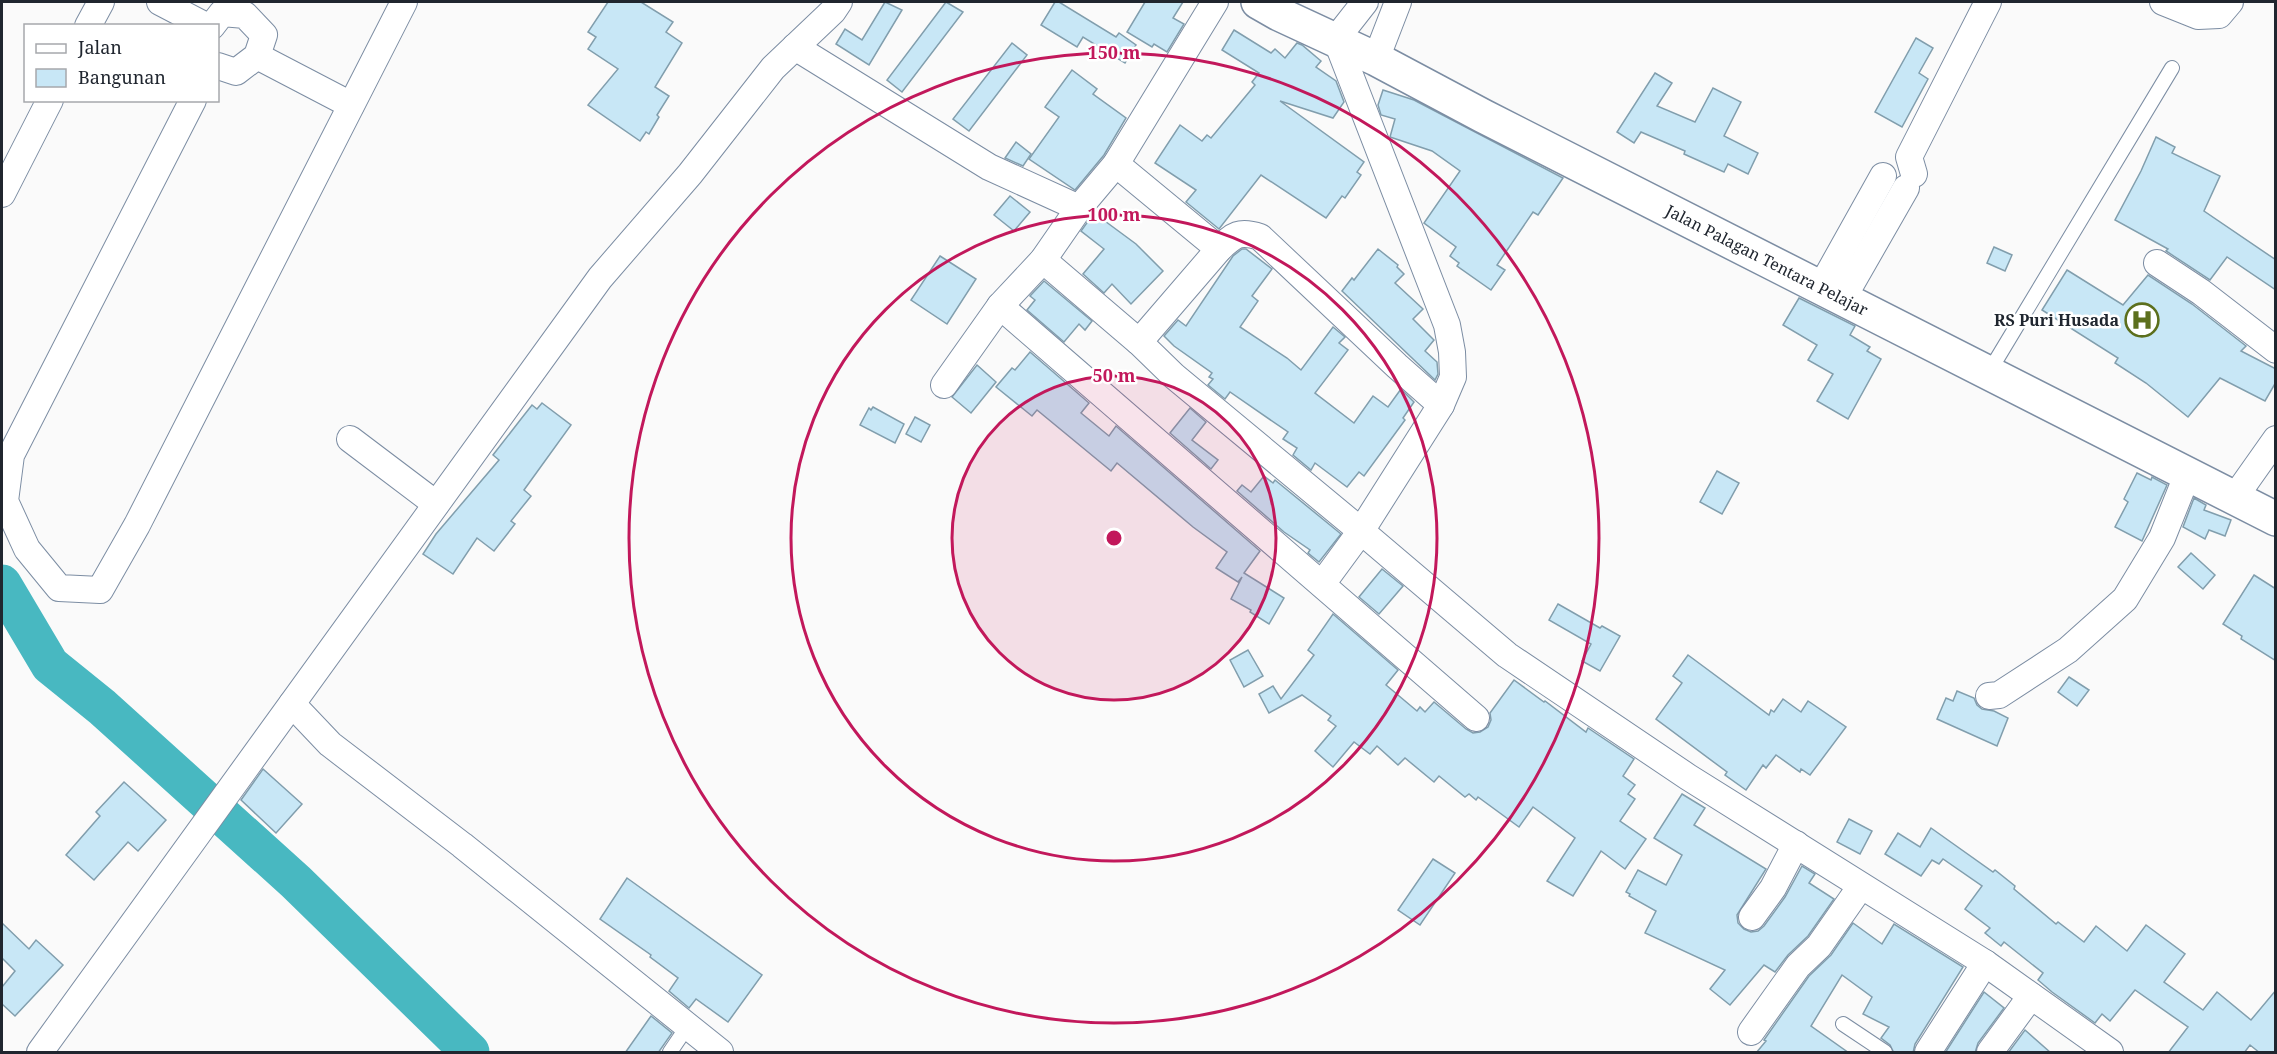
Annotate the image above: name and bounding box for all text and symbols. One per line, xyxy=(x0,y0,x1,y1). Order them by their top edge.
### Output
legend xyxy=(24,24,219,102)
text: Jalan xyxy=(77,35,122,59)
text: 150 m xyxy=(1088,40,1141,64)
text: Bangunan xyxy=(78,65,166,89)
street label: Jalan Palagan Tentara Pelajar xyxy=(1661,199,1872,321)
text: 100 m xyxy=(1088,202,1141,226)
hospital icon: RS Puri Husada xyxy=(2124,302,2160,338)
place label: RS Puri Husada xyxy=(1994,309,2119,331)
text: 50 m xyxy=(1093,363,1136,387)
centre of rings xyxy=(1104,528,1124,548)

